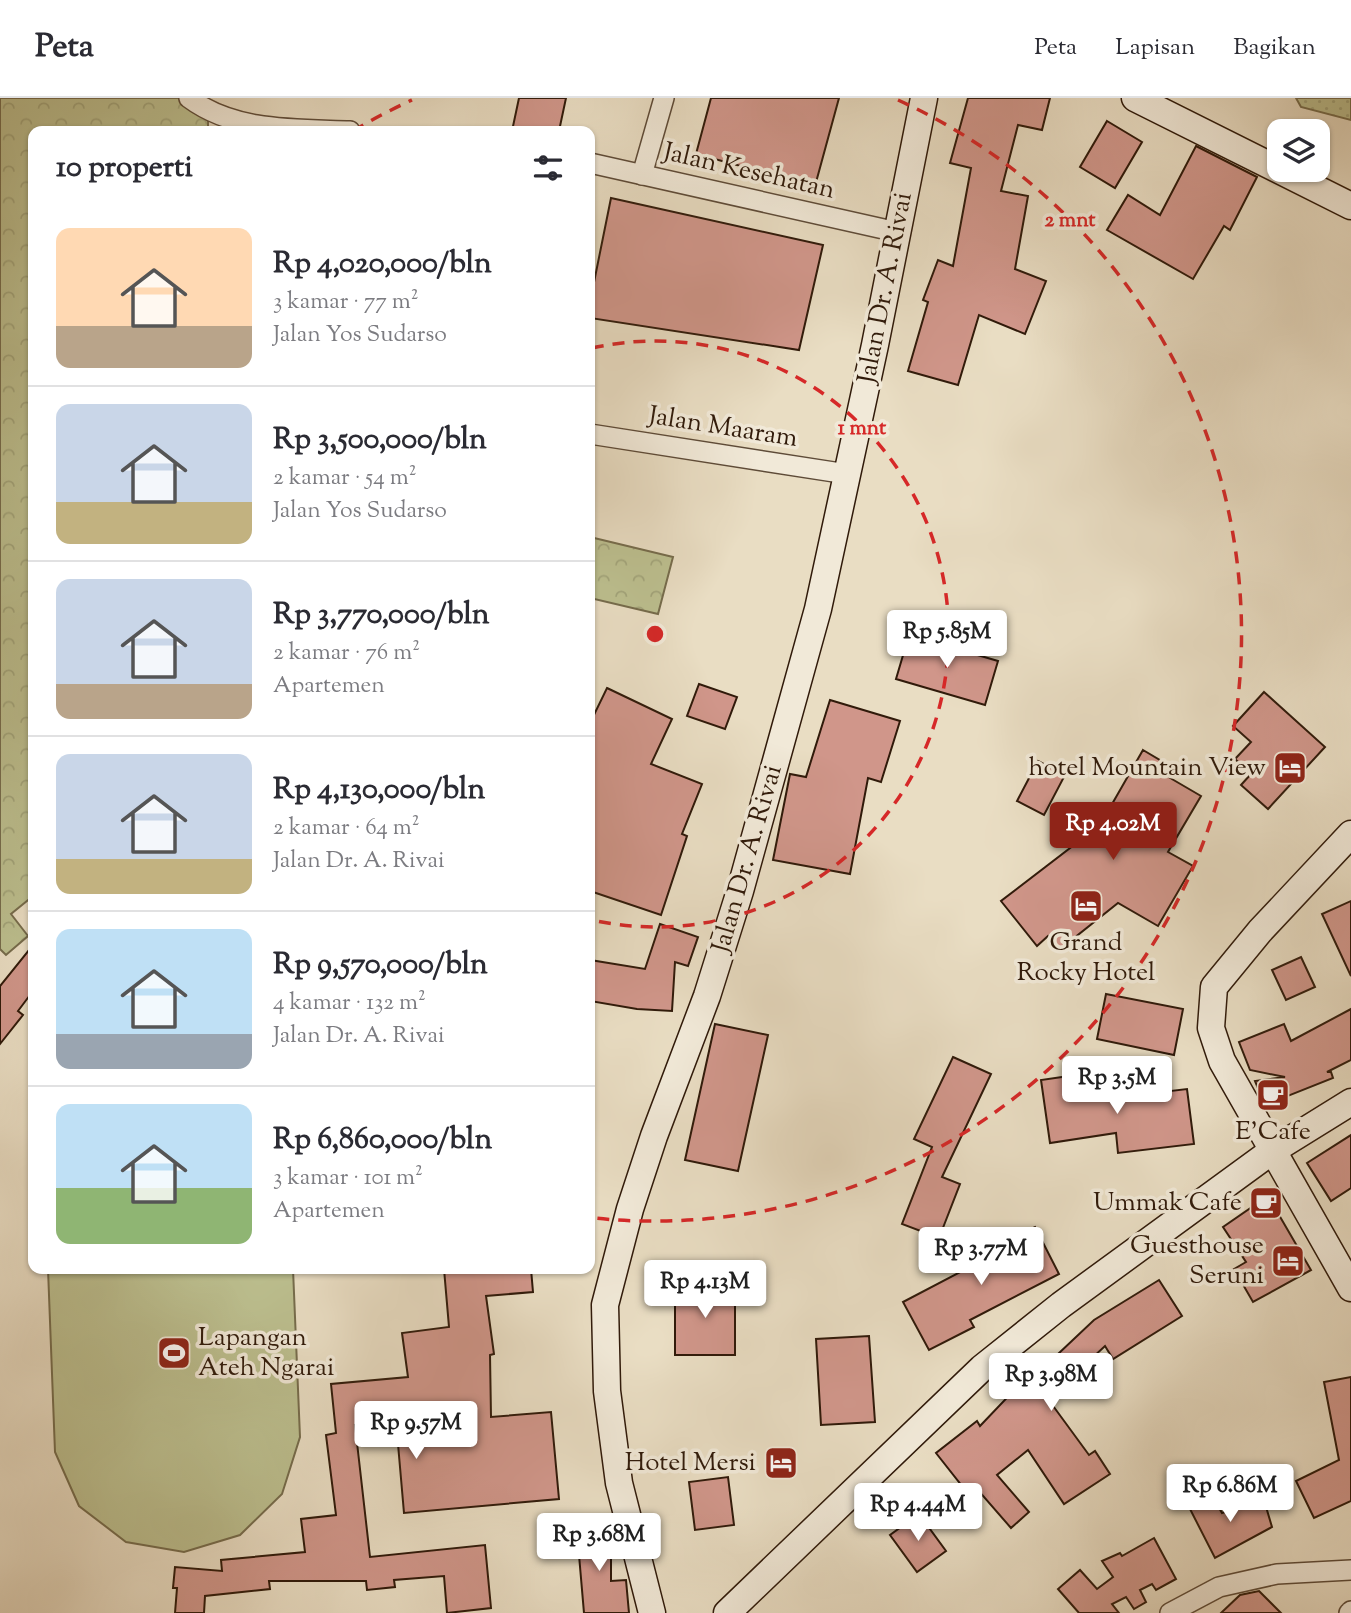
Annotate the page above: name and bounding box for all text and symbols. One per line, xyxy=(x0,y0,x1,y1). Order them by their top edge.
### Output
text: Peta xyxy=(35,24,94,72)
text: Peta xyxy=(1034,31,1077,65)
text: Lapisan xyxy=(1115,31,1195,65)
text: Bagikan xyxy=(1233,31,1316,65)
map controls xyxy=(1267,119,1330,182)
button: layers xyxy=(1267,119,1330,182)
street label: Jalan Kesehatan xyxy=(658,134,838,210)
text: 10 properti xyxy=(56,147,193,190)
icon: filters xyxy=(529,149,567,187)
street label: Jalan Dr. A. Rivai xyxy=(849,189,923,389)
text: 2 mnt xyxy=(1044,206,1096,236)
text: Rp 4,020,000/bln xyxy=(273,243,492,286)
icon: home xyxy=(112,256,196,340)
text: 3 kamar · 77 m² xyxy=(273,286,419,319)
text: Jalan Yos Sudarso xyxy=(273,319,447,352)
street label: Jalan Maaram xyxy=(644,398,800,458)
text: 1 mnt xyxy=(838,414,887,444)
text: Rp 3,500,000/bln xyxy=(273,419,487,462)
icon: home xyxy=(112,432,196,516)
text: 2 kamar · 54 m² xyxy=(273,462,416,495)
text: Jalan Yos Sudarso xyxy=(273,495,447,528)
text: Rp 3,770,000/bln xyxy=(273,594,490,637)
icon: home xyxy=(112,607,196,691)
pin: Rp 5.85M xyxy=(875,610,1019,670)
text: Rp 5.85M xyxy=(903,616,991,649)
centre of rings xyxy=(643,622,667,646)
text: 2 kamar · 76 m² xyxy=(273,637,420,670)
text: Apartemen xyxy=(273,670,385,703)
hotel icon: hotel Mountain View xyxy=(1271,749,1309,787)
place label: hotel Mountain View xyxy=(1028,750,1266,787)
street label: Jalan Dr. A. Rivai xyxy=(703,761,793,959)
text: Rp 4,130,000/bln xyxy=(273,769,485,812)
icon: home xyxy=(112,782,196,866)
pin: Rp 4.02M xyxy=(1041,802,1185,862)
text: Rp 4.02M xyxy=(1066,808,1160,841)
text: 2 kamar · 64 m² xyxy=(273,812,420,845)
text: Jalan Dr. A. Rivai xyxy=(273,845,445,878)
hotel icon: Grand Rocky Hotel xyxy=(1067,887,1105,925)
place label: Grand Rocky Hotel xyxy=(1017,925,1155,992)
text: Rp 9,570,000/bln xyxy=(273,944,488,987)
icon: home xyxy=(112,957,196,1041)
text: 4 kamar · 132 m² xyxy=(273,987,426,1020)
text: Jalan Dr. A. Rivai xyxy=(273,1020,445,1053)
pin: Rp 3.5M xyxy=(1052,1056,1182,1116)
text: Rp 3.5M xyxy=(1078,1062,1156,1095)
cafe icon: E'Cafe xyxy=(1254,1076,1292,1114)
place label: E'Cafe xyxy=(1235,1114,1311,1151)
text: Rp 6,860,000/bln xyxy=(273,1119,492,1162)
icon: home xyxy=(112,1132,196,1216)
text: 3 kamar · 101 m² xyxy=(273,1162,423,1195)
cafe icon: Ummak Cafe xyxy=(1247,1184,1285,1222)
place label: Ummak Cafe xyxy=(1093,1185,1242,1222)
text: Apartemen xyxy=(273,1195,385,1228)
pin: Rp 3.77M xyxy=(909,1228,1053,1287)
place label: Guesthouse Seruni xyxy=(1130,1228,1264,1295)
text: Rp 3.77M xyxy=(935,1233,1027,1266)
hotel icon: Guesthouse Seruni xyxy=(1269,1242,1307,1280)
pin: Rp 4.13M xyxy=(633,1260,777,1320)
text: Rp 4.13M xyxy=(660,1266,750,1299)
place label: Lapangan Ateh Ngarai xyxy=(198,1320,334,1387)
sports icon: Lapangan Ateh Ngarai xyxy=(155,1334,193,1372)
pin: Rp 3.98M xyxy=(979,1354,1123,1413)
text: Rp 3.98M xyxy=(1005,1359,1097,1392)
pin: Rp 9.57M xyxy=(344,1402,488,1461)
text: Rp 9.57M xyxy=(370,1407,462,1440)
hotel icon: Hotel Mersi xyxy=(762,1444,800,1482)
place label: Hotel Mersi xyxy=(625,1445,756,1482)
pin: Rp 6.86M xyxy=(1158,1464,1302,1524)
text: Rp 6.86M xyxy=(1183,1470,1277,1503)
pin: Rp 4.44M xyxy=(846,1484,990,1543)
text: Rp 4.44M xyxy=(870,1489,966,1522)
pin: Rp 3.68M xyxy=(527,1514,671,1573)
text: Rp 3.68M xyxy=(553,1519,645,1552)

